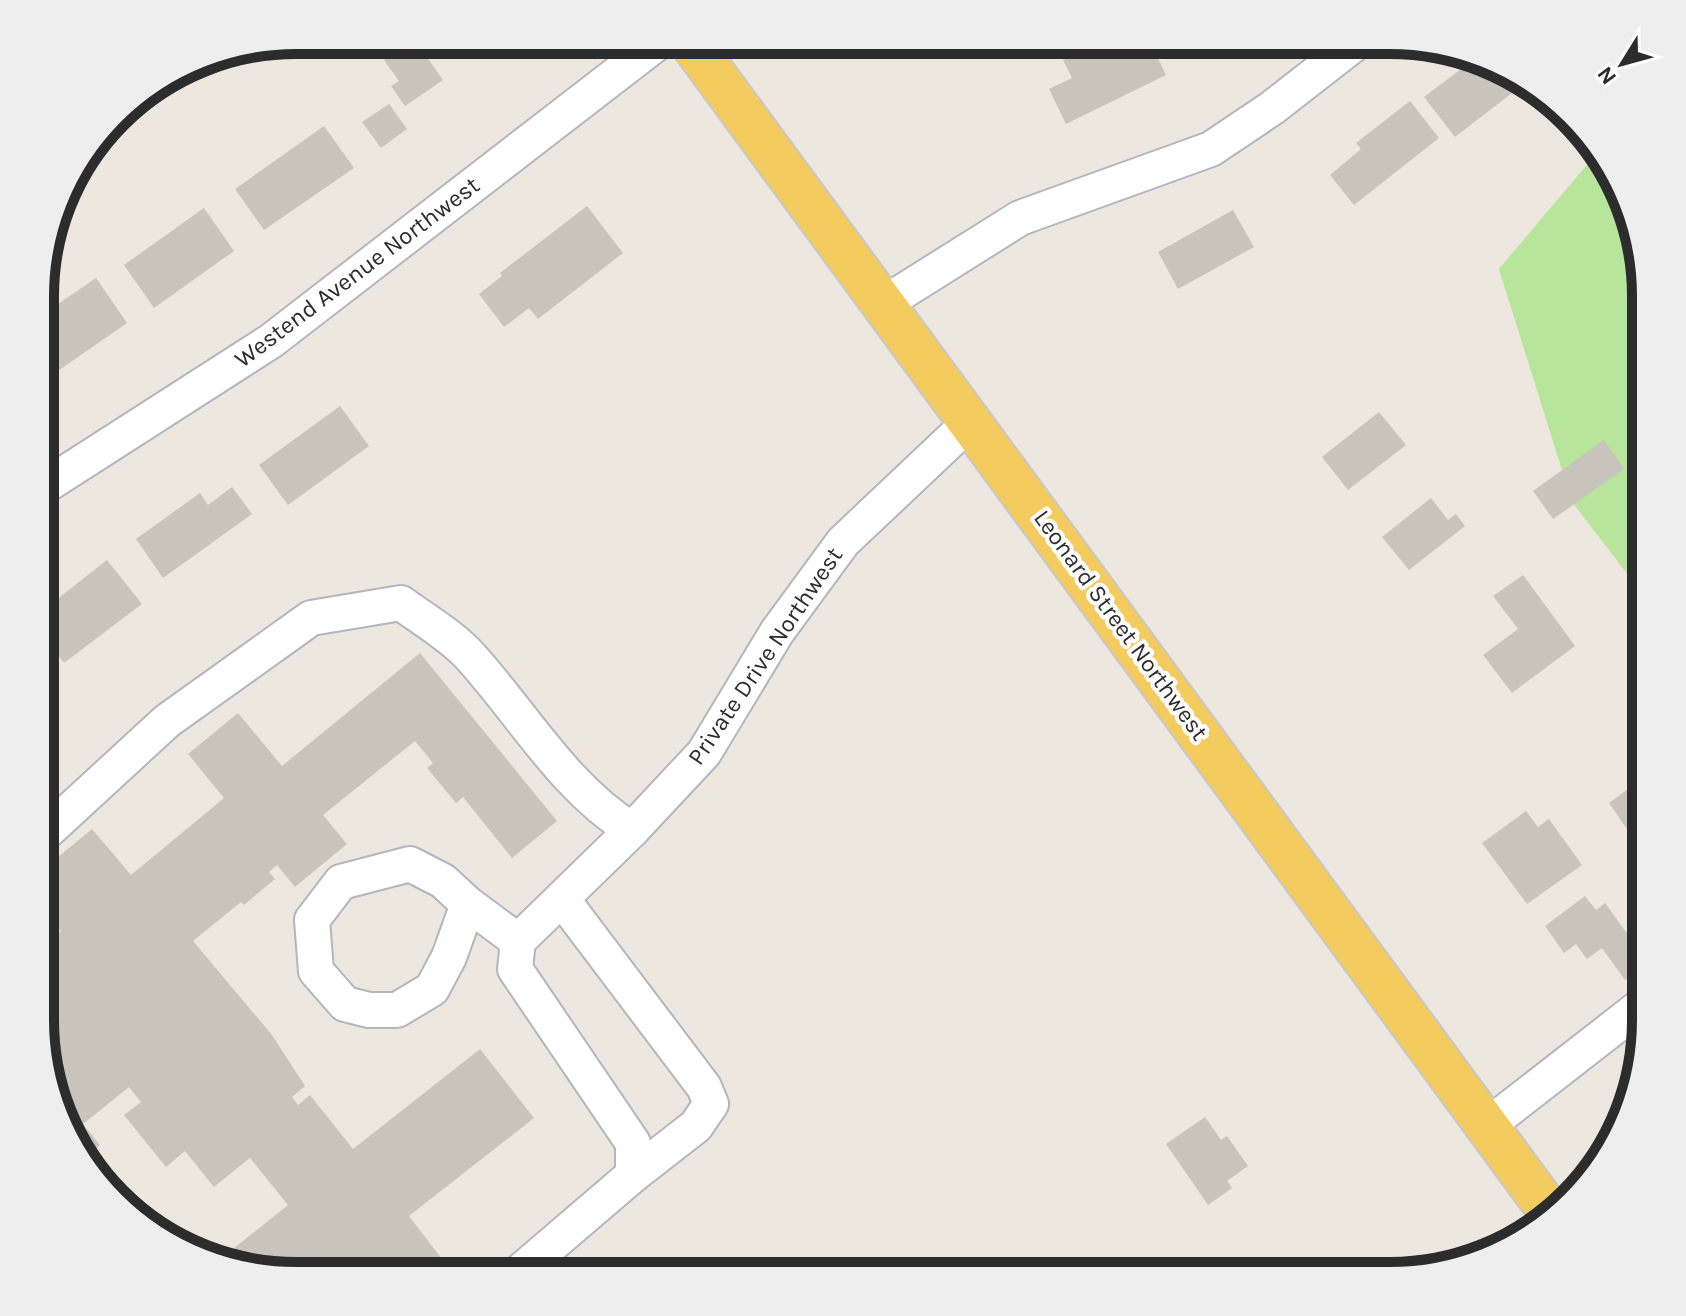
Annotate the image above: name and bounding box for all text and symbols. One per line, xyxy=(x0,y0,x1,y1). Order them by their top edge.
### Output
north arrow xyxy=(1582,24,1662,104)
text: N xyxy=(1592,61,1622,90)
street label: Westend Avenue Northwest xyxy=(229,171,485,373)
street label: Leonard Street Northwest xyxy=(1028,504,1214,746)
street label: Private Drive Northwest xyxy=(682,542,848,770)

